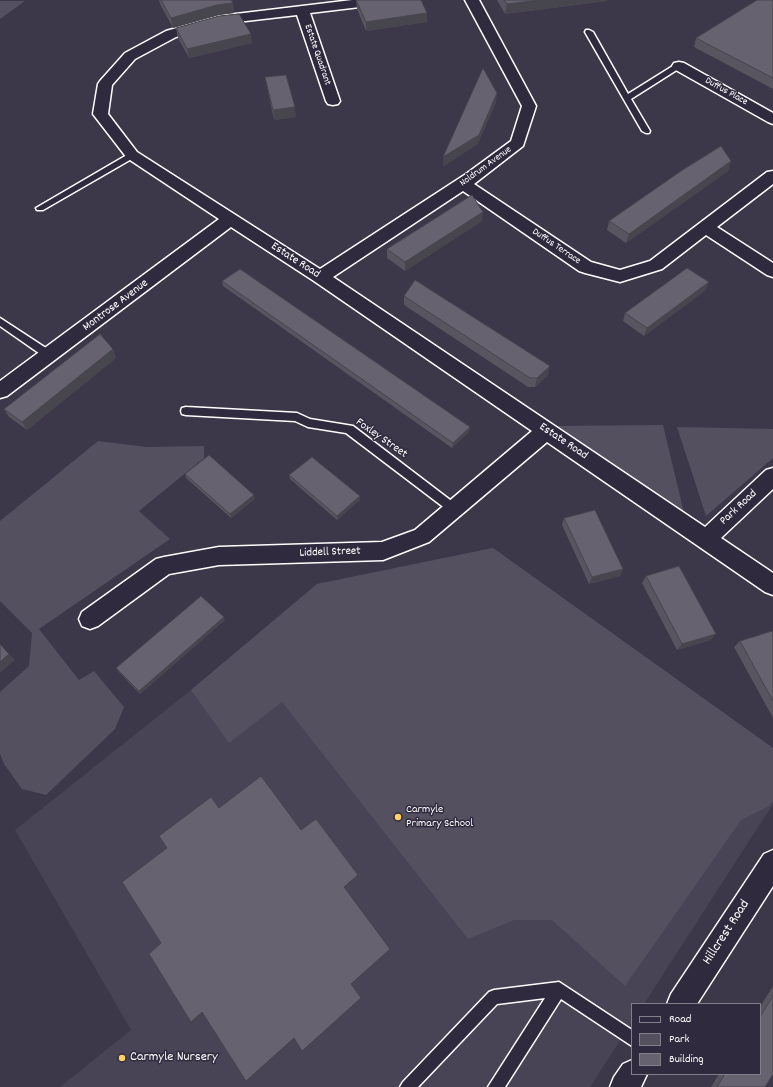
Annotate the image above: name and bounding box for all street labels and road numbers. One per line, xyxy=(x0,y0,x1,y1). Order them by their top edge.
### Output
street label: Estate Quadrant xyxy=(301,23,333,87)
street label: Duffus Place xyxy=(703,75,749,109)
street label: Noldrum Avenue xyxy=(458,144,514,190)
street label: Duffus Terrace xyxy=(529,226,583,268)
street label: Estate Road xyxy=(268,240,322,282)
street label: Montrose Avenue xyxy=(81,277,151,335)
street label: Foxley Street xyxy=(352,416,410,462)
street label: Estate Road xyxy=(536,421,590,463)
street label: Park Road xyxy=(717,487,761,529)
street label: Liddell Street xyxy=(299,545,361,561)
street label: Hillcrest Road xyxy=(700,897,754,969)

